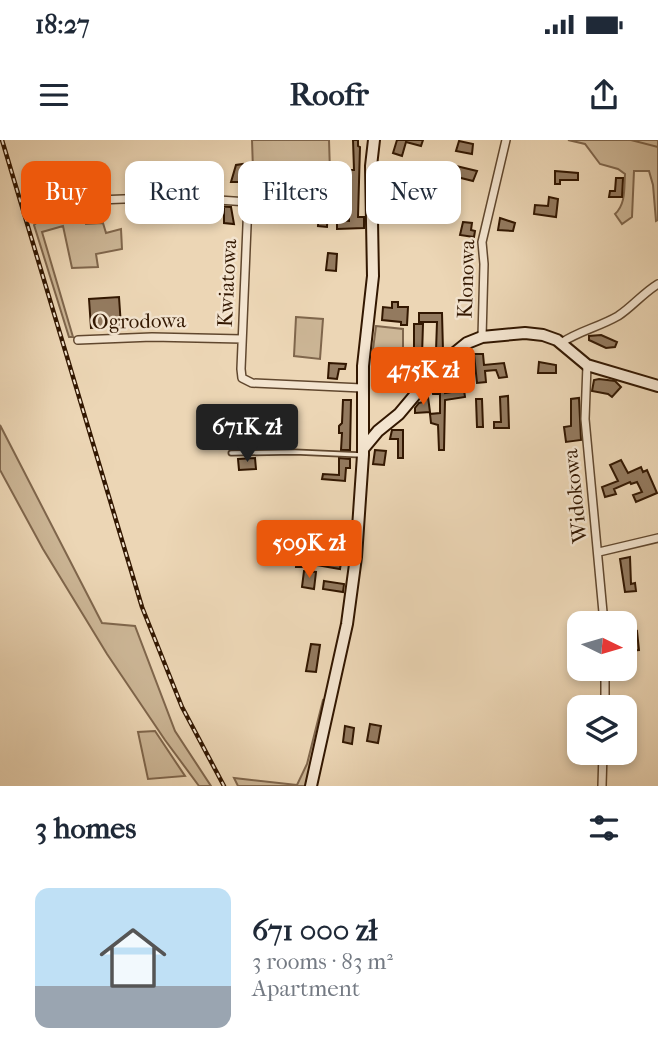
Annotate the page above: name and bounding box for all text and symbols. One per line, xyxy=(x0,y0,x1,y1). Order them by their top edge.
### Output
text: 18:27 xyxy=(35,9,90,40)
icon: menu xyxy=(35,76,73,114)
text: Roofr xyxy=(289,76,369,113)
icon: share xyxy=(585,76,623,114)
chip: Buy xyxy=(21,161,111,224)
chip: Rent xyxy=(125,161,224,224)
chip: Filters xyxy=(238,161,352,224)
chip: New xyxy=(366,161,461,224)
street label: Kwiatowa xyxy=(213,238,241,328)
street label: Klonowa xyxy=(453,239,479,319)
street label: Ogrodowa xyxy=(92,308,187,334)
pin: 475K zł xyxy=(358,348,488,407)
text: 475K zł xyxy=(387,356,459,383)
pin: 671K zł xyxy=(182,404,312,464)
text: 671K zł xyxy=(212,413,282,440)
street label: Widokowa xyxy=(558,448,592,545)
pin: 509K zł xyxy=(244,520,374,580)
text: 509K zł xyxy=(273,529,345,556)
north arrow xyxy=(567,611,637,681)
map controls xyxy=(567,611,637,765)
button: layers xyxy=(567,695,637,765)
icon: filters xyxy=(585,809,623,847)
text: 3 homes xyxy=(35,811,136,846)
text: 671 000 zł xyxy=(252,913,377,948)
icon: home xyxy=(91,916,175,1000)
text: 3 rooms · 83 m² xyxy=(252,948,393,975)
text: Apartment xyxy=(252,975,360,1002)

